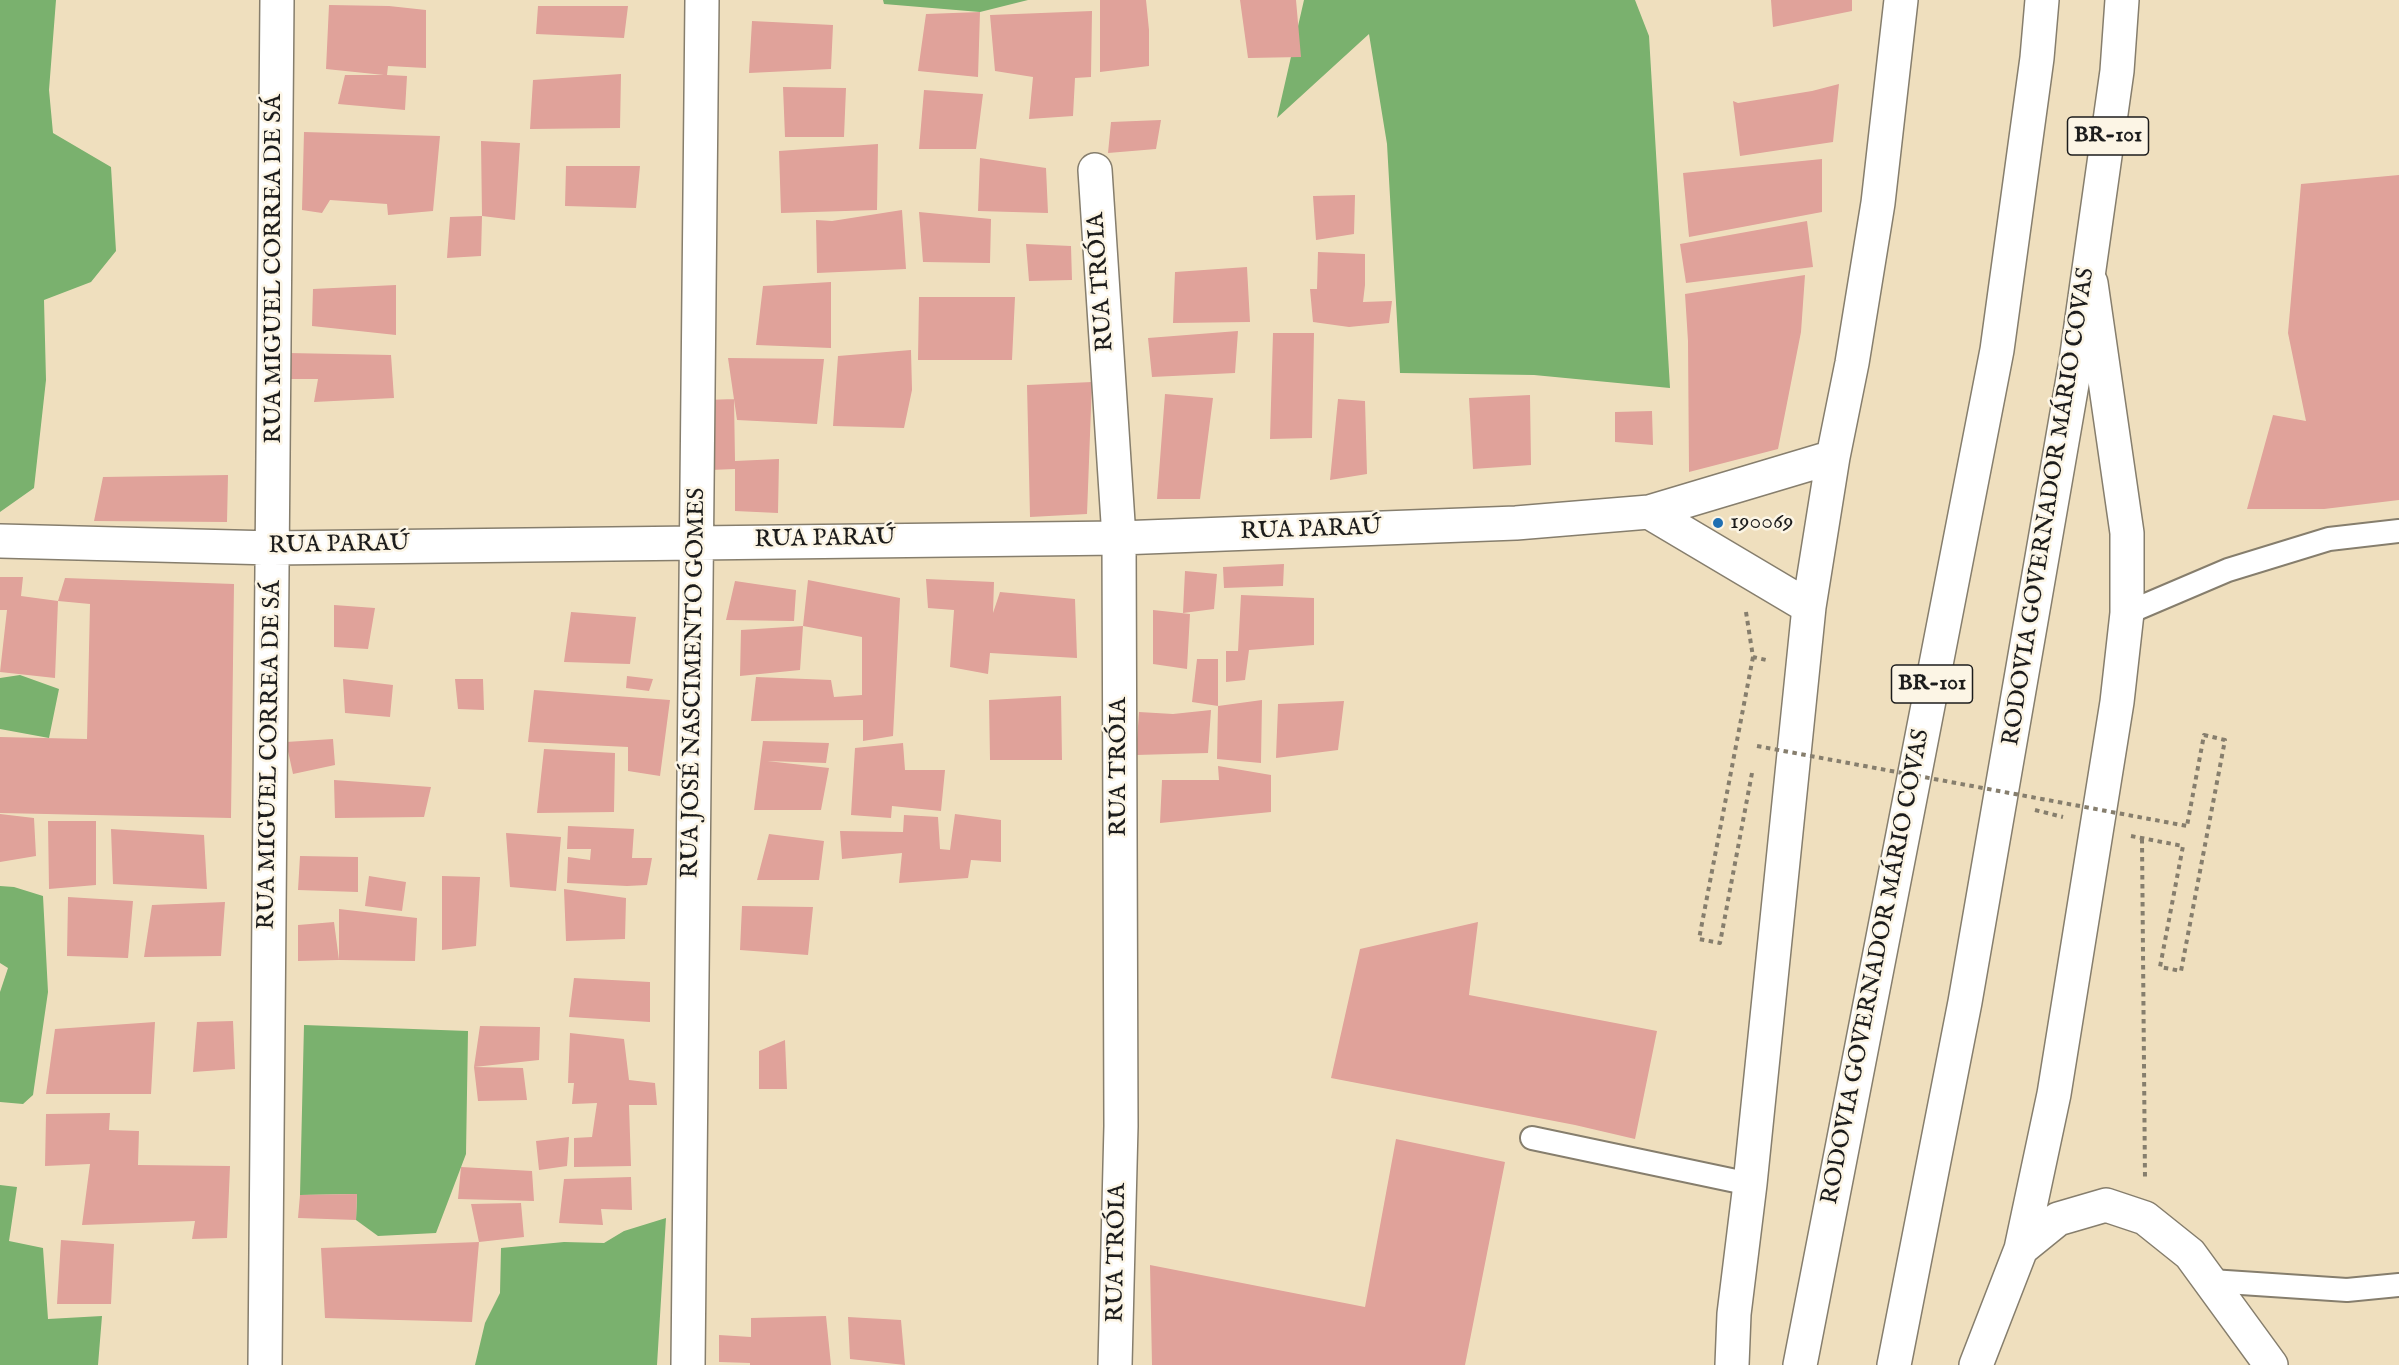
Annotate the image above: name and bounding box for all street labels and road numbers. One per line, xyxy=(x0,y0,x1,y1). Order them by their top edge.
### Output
street label: RUA MIGUEL CORREA DE SÁ xyxy=(261,94,289,444)
road number: BR-101 xyxy=(2068,117,2148,155)
street label: RUA TRÓIA xyxy=(1083,211,1121,353)
street label: RODOVIA GOVERNADOR MÁRIO COVAS xyxy=(1998,266,2102,748)
street label: RUA JOSÉ NASCIMENTO GOMES xyxy=(677,487,713,879)
street label: RUA PARAÚ xyxy=(1240,514,1382,548)
street label: RUA PARAÚ xyxy=(754,524,896,556)
street label: RUA PARAÚ xyxy=(268,530,410,562)
street label: RUA MIGUEL CORREA DE SÁ xyxy=(254,580,288,930)
road number: BR-101 xyxy=(1892,665,1972,703)
street label: RUA TRÓIA xyxy=(1106,697,1134,837)
street label: RODOVIA GOVERNADOR MÁRIO COVAS xyxy=(1817,727,1937,1207)
street label: RUA TRÓIA xyxy=(1102,1183,1134,1323)

